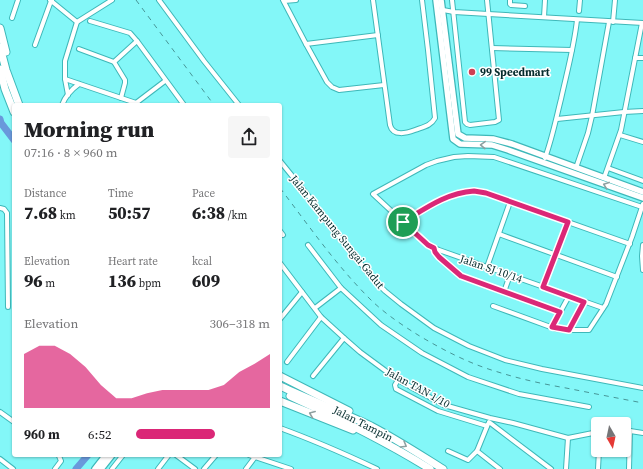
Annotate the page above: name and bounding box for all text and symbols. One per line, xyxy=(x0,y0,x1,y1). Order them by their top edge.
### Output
place label: 99 Speedmart xyxy=(480,65,551,80)
marker: 99 Speedmart xyxy=(467,67,477,77)
text: Morning run xyxy=(24,114,154,144)
button: share xyxy=(228,116,270,158)
one-way arrow xyxy=(480,141,486,149)
text: 07:16 · 8 × 960 m xyxy=(24,144,118,161)
street label: Jalan Kampung Sungai Gadut xyxy=(286,171,388,292)
one-way arrow xyxy=(603,182,610,190)
text: Distance xyxy=(24,186,67,201)
text: Time xyxy=(108,186,133,201)
text: Pace xyxy=(192,186,215,201)
text: 7.68 xyxy=(24,201,57,225)
text: 50:57 xyxy=(108,201,151,225)
text: 6:38 xyxy=(192,201,225,225)
pin xyxy=(386,205,420,239)
text: km xyxy=(57,208,76,223)
text: /km xyxy=(225,208,247,223)
icon: arrive xyxy=(392,211,414,233)
street label: Jalan SJ 10/14 xyxy=(457,251,525,287)
text: Elevation xyxy=(24,254,70,269)
text: Heart rate xyxy=(108,254,158,269)
text: kcal xyxy=(192,254,212,269)
text: 96 xyxy=(24,269,43,293)
text: 136 xyxy=(108,269,136,293)
text: 609 xyxy=(192,269,220,293)
text: m xyxy=(43,276,55,291)
text: bpm xyxy=(136,276,161,291)
text: Elevation xyxy=(24,315,78,332)
text: 306–318 m xyxy=(210,315,270,332)
street label: Jalan TAN 1/10 xyxy=(382,364,453,412)
street label: Jalan Tampin xyxy=(330,402,396,446)
one-way arrow xyxy=(308,410,315,418)
north arrow xyxy=(591,417,631,457)
map controls xyxy=(591,417,631,457)
text: 960 m xyxy=(24,426,60,443)
text: 6:52 xyxy=(88,426,111,443)
one-way arrow xyxy=(400,440,407,447)

